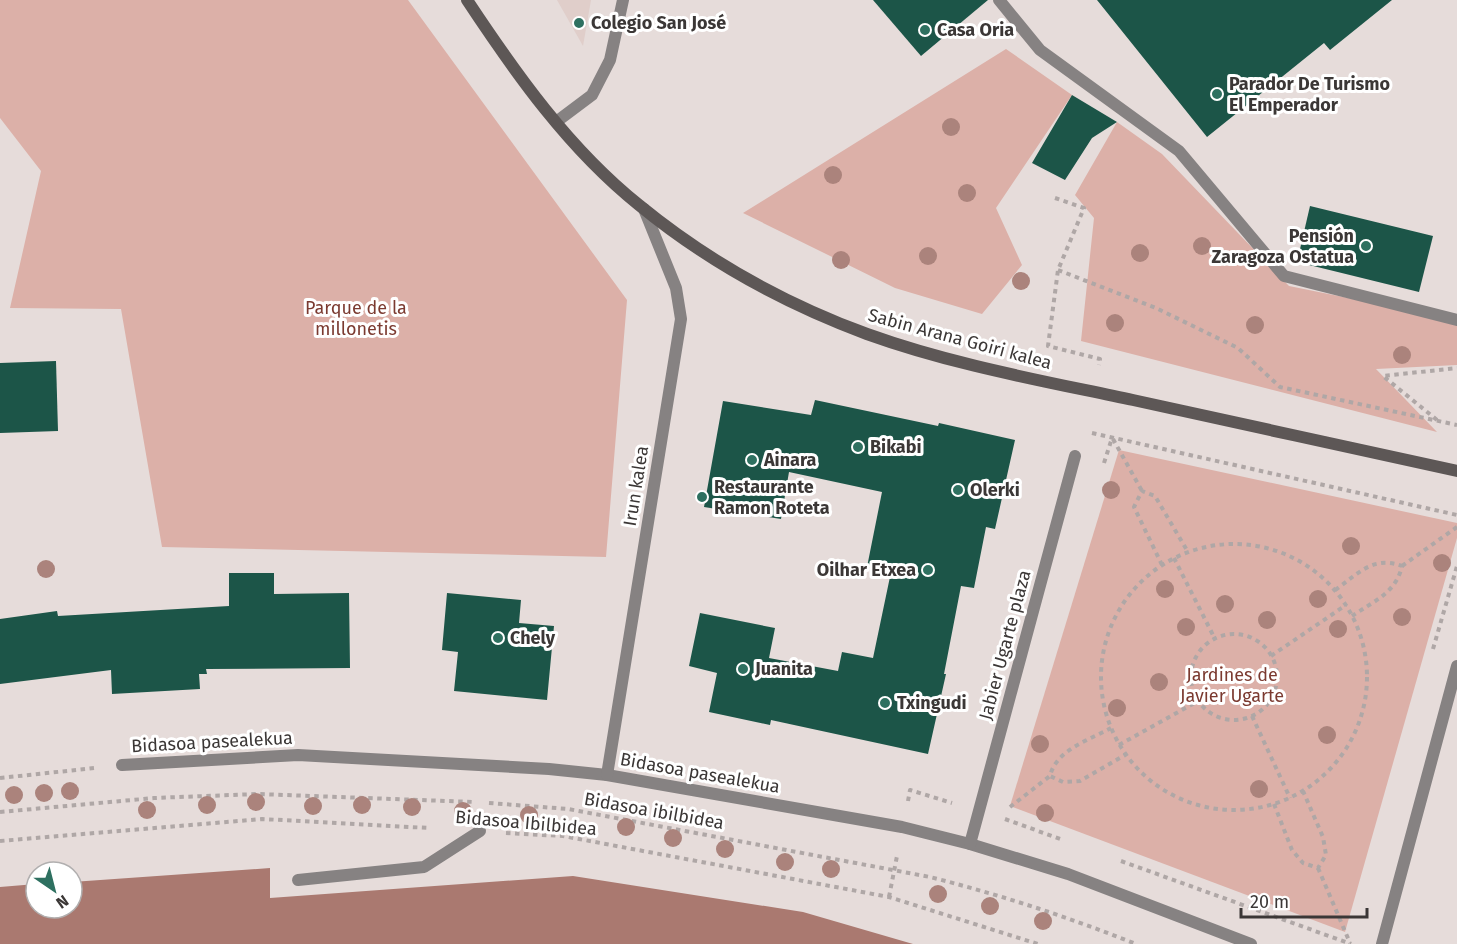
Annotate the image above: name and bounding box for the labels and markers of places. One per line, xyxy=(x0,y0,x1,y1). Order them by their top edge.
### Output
place label: Colegio San José xyxy=(591,12,726,34)
marker: Colegio San José xyxy=(572,16,586,30)
place label: Casa Oria xyxy=(937,19,1014,41)
marker: Casa Oria xyxy=(918,23,932,37)
place label: Parador De Turismo El Emperador xyxy=(1229,73,1390,116)
marker: Parador De Turismo El Emperador xyxy=(1210,87,1224,101)
place label: Pensión Zaragoza Ostatua xyxy=(1211,225,1354,268)
marker: Pensión Zaragoza Ostatua xyxy=(1359,239,1373,253)
place label: Bikabi xyxy=(870,436,922,458)
marker: Bikabi xyxy=(851,440,865,454)
place label: Ainara xyxy=(763,449,817,471)
marker: Ainara xyxy=(745,453,759,467)
place label: Restaurante Ramon Roteta xyxy=(714,476,830,519)
place label: Olerki xyxy=(970,479,1020,501)
marker: Olerki xyxy=(951,483,965,497)
marker: Restaurante Ramon Roteta xyxy=(695,490,709,504)
place label: Oilhar Etxea xyxy=(817,559,916,581)
marker: Oilhar Etxea xyxy=(921,563,935,577)
place label: Chely xyxy=(510,627,556,649)
marker: Chely xyxy=(491,631,505,645)
place label: Juanita xyxy=(754,658,813,680)
marker: Juanita xyxy=(736,662,750,676)
place label: Txingudi xyxy=(897,692,967,714)
marker: Txingudi xyxy=(878,696,892,710)

